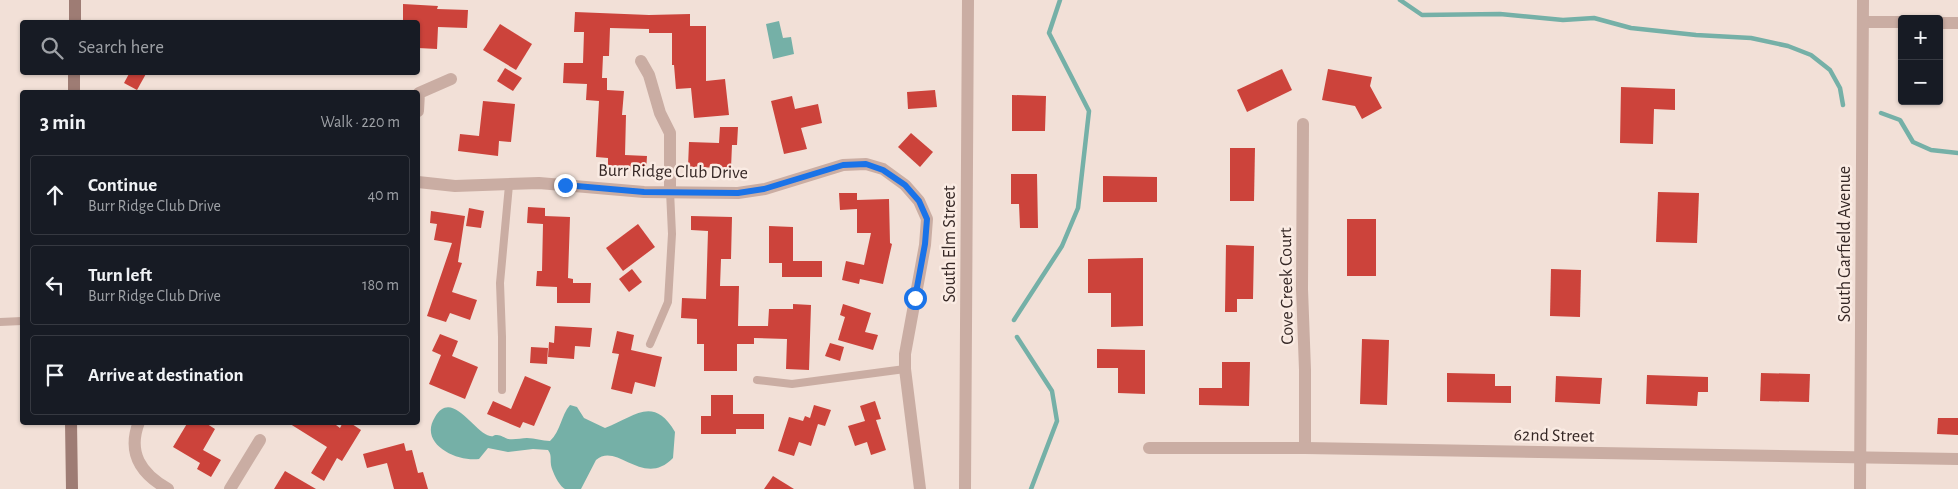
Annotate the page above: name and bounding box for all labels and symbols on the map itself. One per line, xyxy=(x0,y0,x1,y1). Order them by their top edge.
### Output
street label: Burr Ridge Club Drive xyxy=(598,162,748,182)
street label: South Garfield Avenue xyxy=(1836,166,1854,322)
route end xyxy=(554,174,577,197)
street label: South Elm Street xyxy=(941,185,959,303)
street label: Cove Creek Court xyxy=(1277,227,1297,345)
route start xyxy=(904,287,927,310)
street label: 62nd Street xyxy=(1514,426,1595,446)

